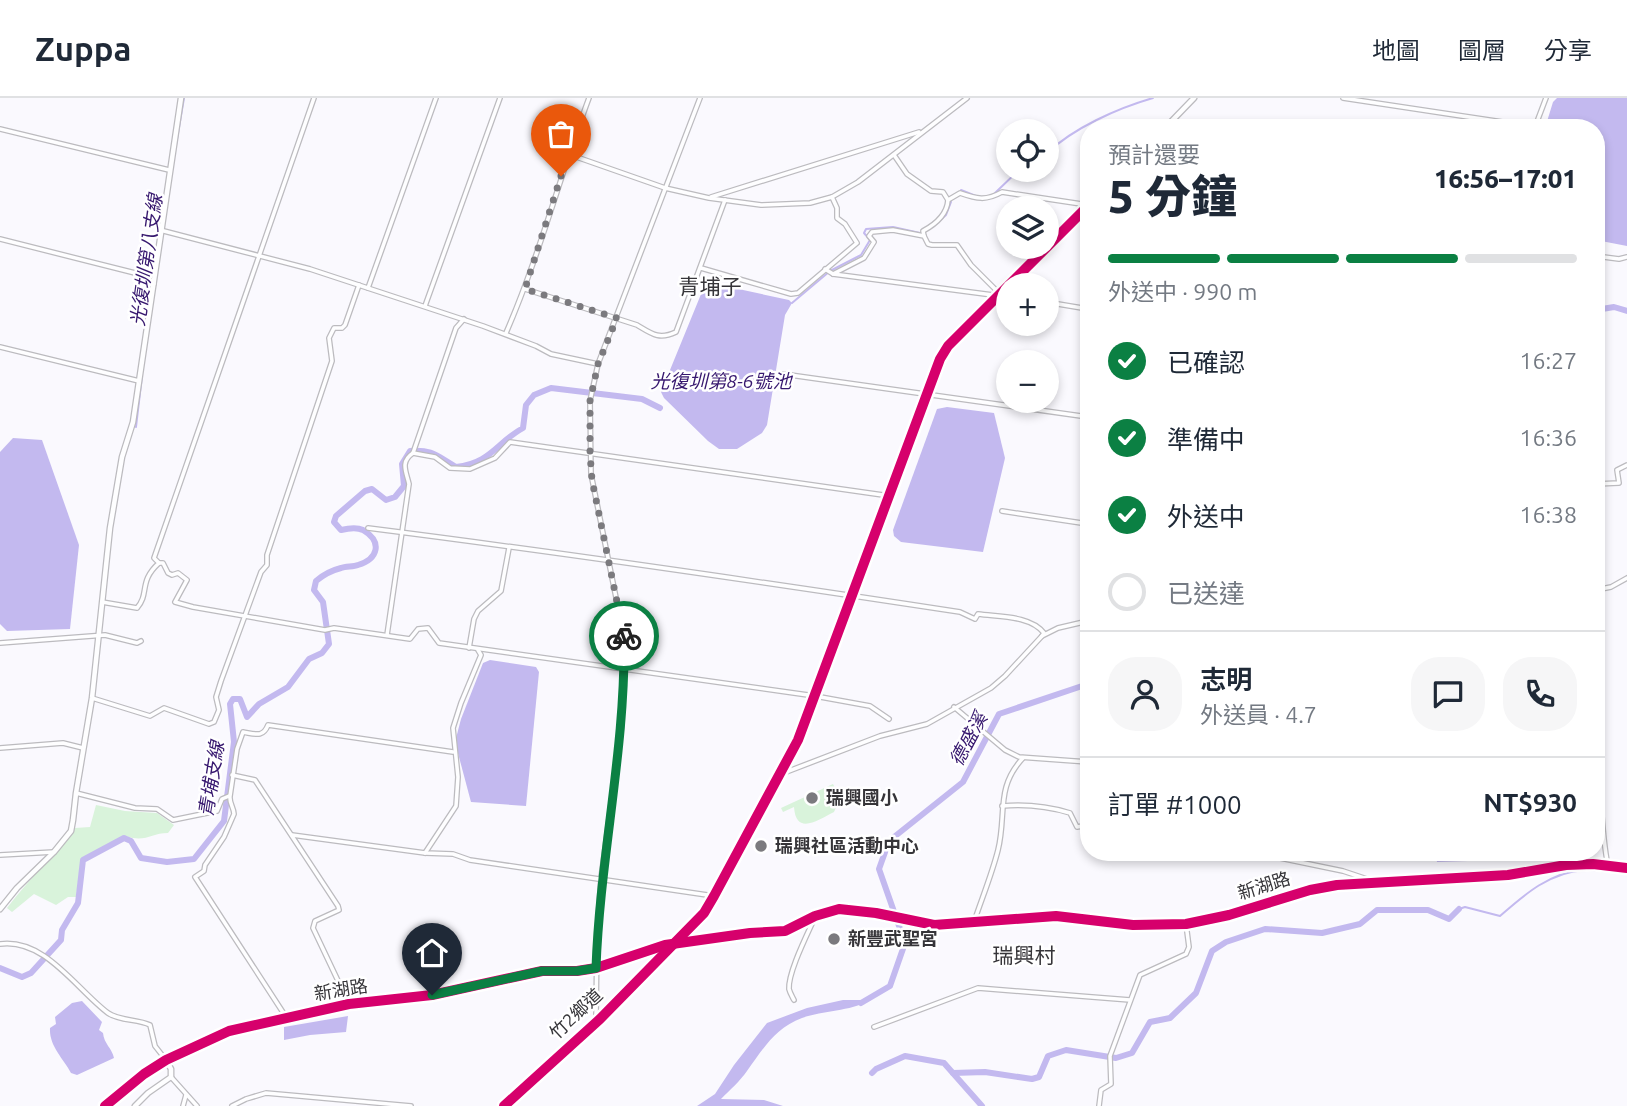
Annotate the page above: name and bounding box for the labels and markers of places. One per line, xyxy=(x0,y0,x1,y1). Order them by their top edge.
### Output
pin xyxy=(531,104,591,176)
place label: 瑞興國小 xyxy=(826,787,898,807)
marker: 瑞興國小 xyxy=(804,790,820,806)
place label: 瑞興社區活動中心 xyxy=(775,835,919,855)
marker: 瑞興社區活動中心 xyxy=(753,838,769,854)
pin xyxy=(402,923,462,995)
place label: 新豐武聖宮 xyxy=(848,928,938,948)
marker: 新豐武聖宮 xyxy=(826,931,842,947)

